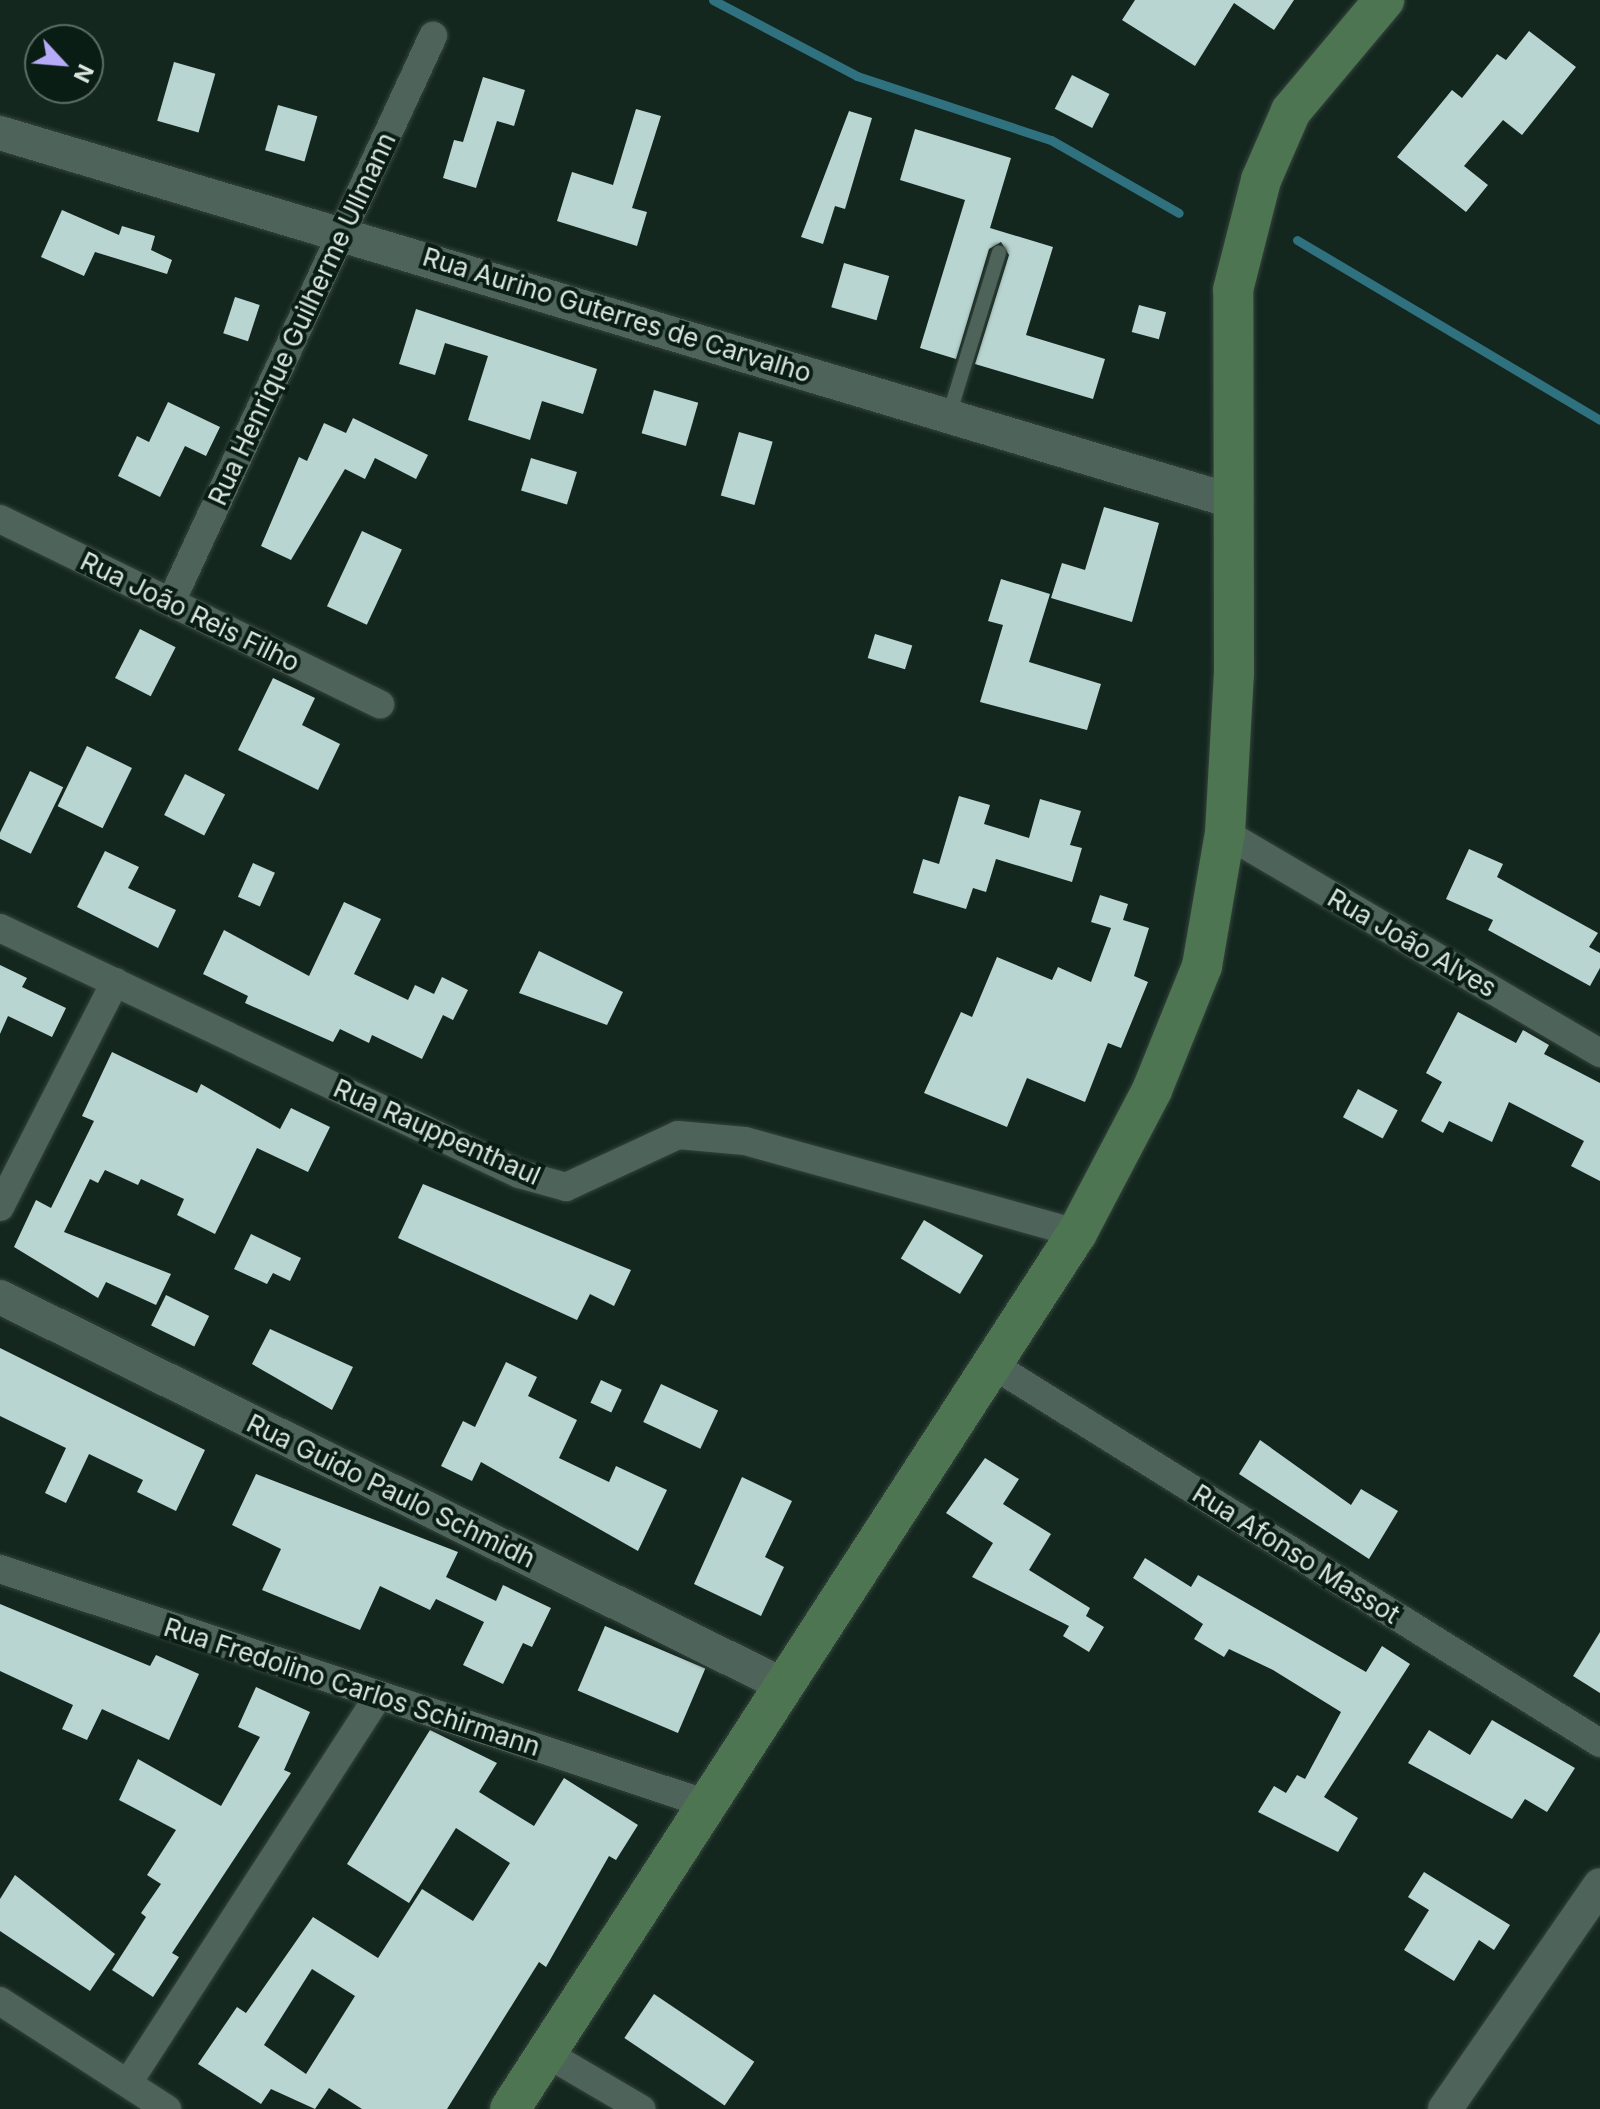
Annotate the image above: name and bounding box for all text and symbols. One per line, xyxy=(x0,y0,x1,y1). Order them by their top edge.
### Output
north arrow xyxy=(24,24,104,104)
text: N xyxy=(68,60,99,87)
street label: Rua Henrique Guilherme Ullmann xyxy=(202,128,402,510)
street label: Rua Aurino Guterres de Carvalho xyxy=(419,241,815,389)
street label: Rua João Reis Filho xyxy=(75,545,305,679)
street label: Rua João Alves xyxy=(1322,882,1502,1004)
street label: Rua Rauppenthaul xyxy=(329,1072,545,1192)
street label: Rua Guido Paulo Schmidh xyxy=(242,1408,540,1574)
street label: Rua Afonso Massot xyxy=(1187,1478,1405,1630)
street label: Rua Fredolino Carlos Schirmann xyxy=(160,1611,544,1763)

